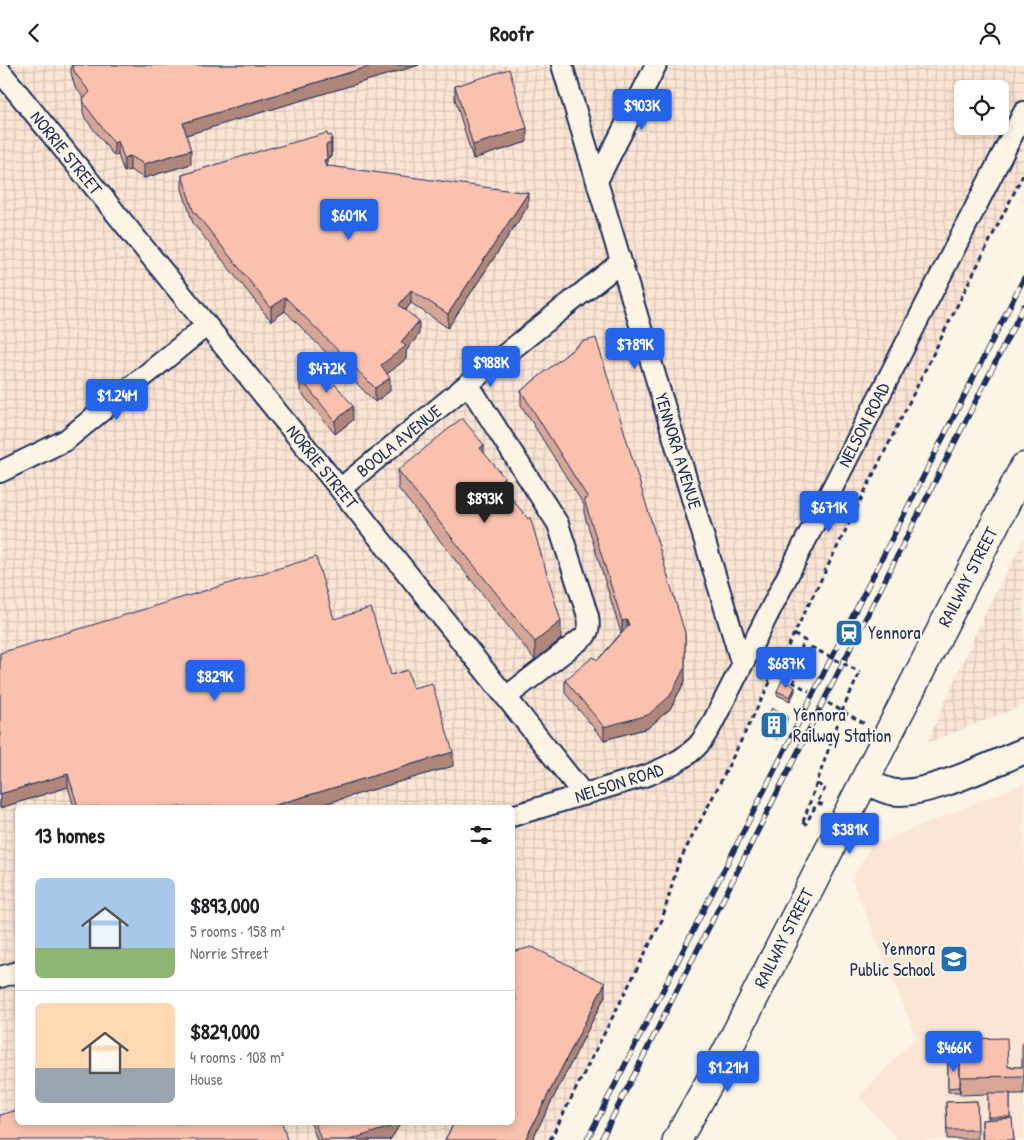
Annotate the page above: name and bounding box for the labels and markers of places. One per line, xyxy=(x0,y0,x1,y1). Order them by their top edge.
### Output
pin: $903K xyxy=(607,88,677,131)
pin: $601K xyxy=(314,199,384,241)
pin: $789K xyxy=(600,327,670,370)
pin: $988K xyxy=(456,345,526,388)
pin: $472K xyxy=(292,351,362,394)
pin: $1.24M xyxy=(76,379,158,421)
pin: $893K xyxy=(450,481,520,524)
pin: $671K xyxy=(794,491,864,533)
station icon: Yennora xyxy=(834,618,864,648)
place label: Yennora xyxy=(868,620,921,645)
pin: $687K xyxy=(751,647,821,689)
pin: $829K xyxy=(180,659,250,702)
place label: Yennora Railway Station xyxy=(793,702,891,748)
building icon: Yennora Railway Station xyxy=(759,710,789,740)
pin: $381K xyxy=(815,813,885,855)
place label: Yennora Public School xyxy=(850,936,935,982)
school or university icon: Yennora Public School xyxy=(939,944,969,974)
pin: $466K xyxy=(919,1031,989,1073)
pin: $1.21M xyxy=(687,1051,769,1093)

